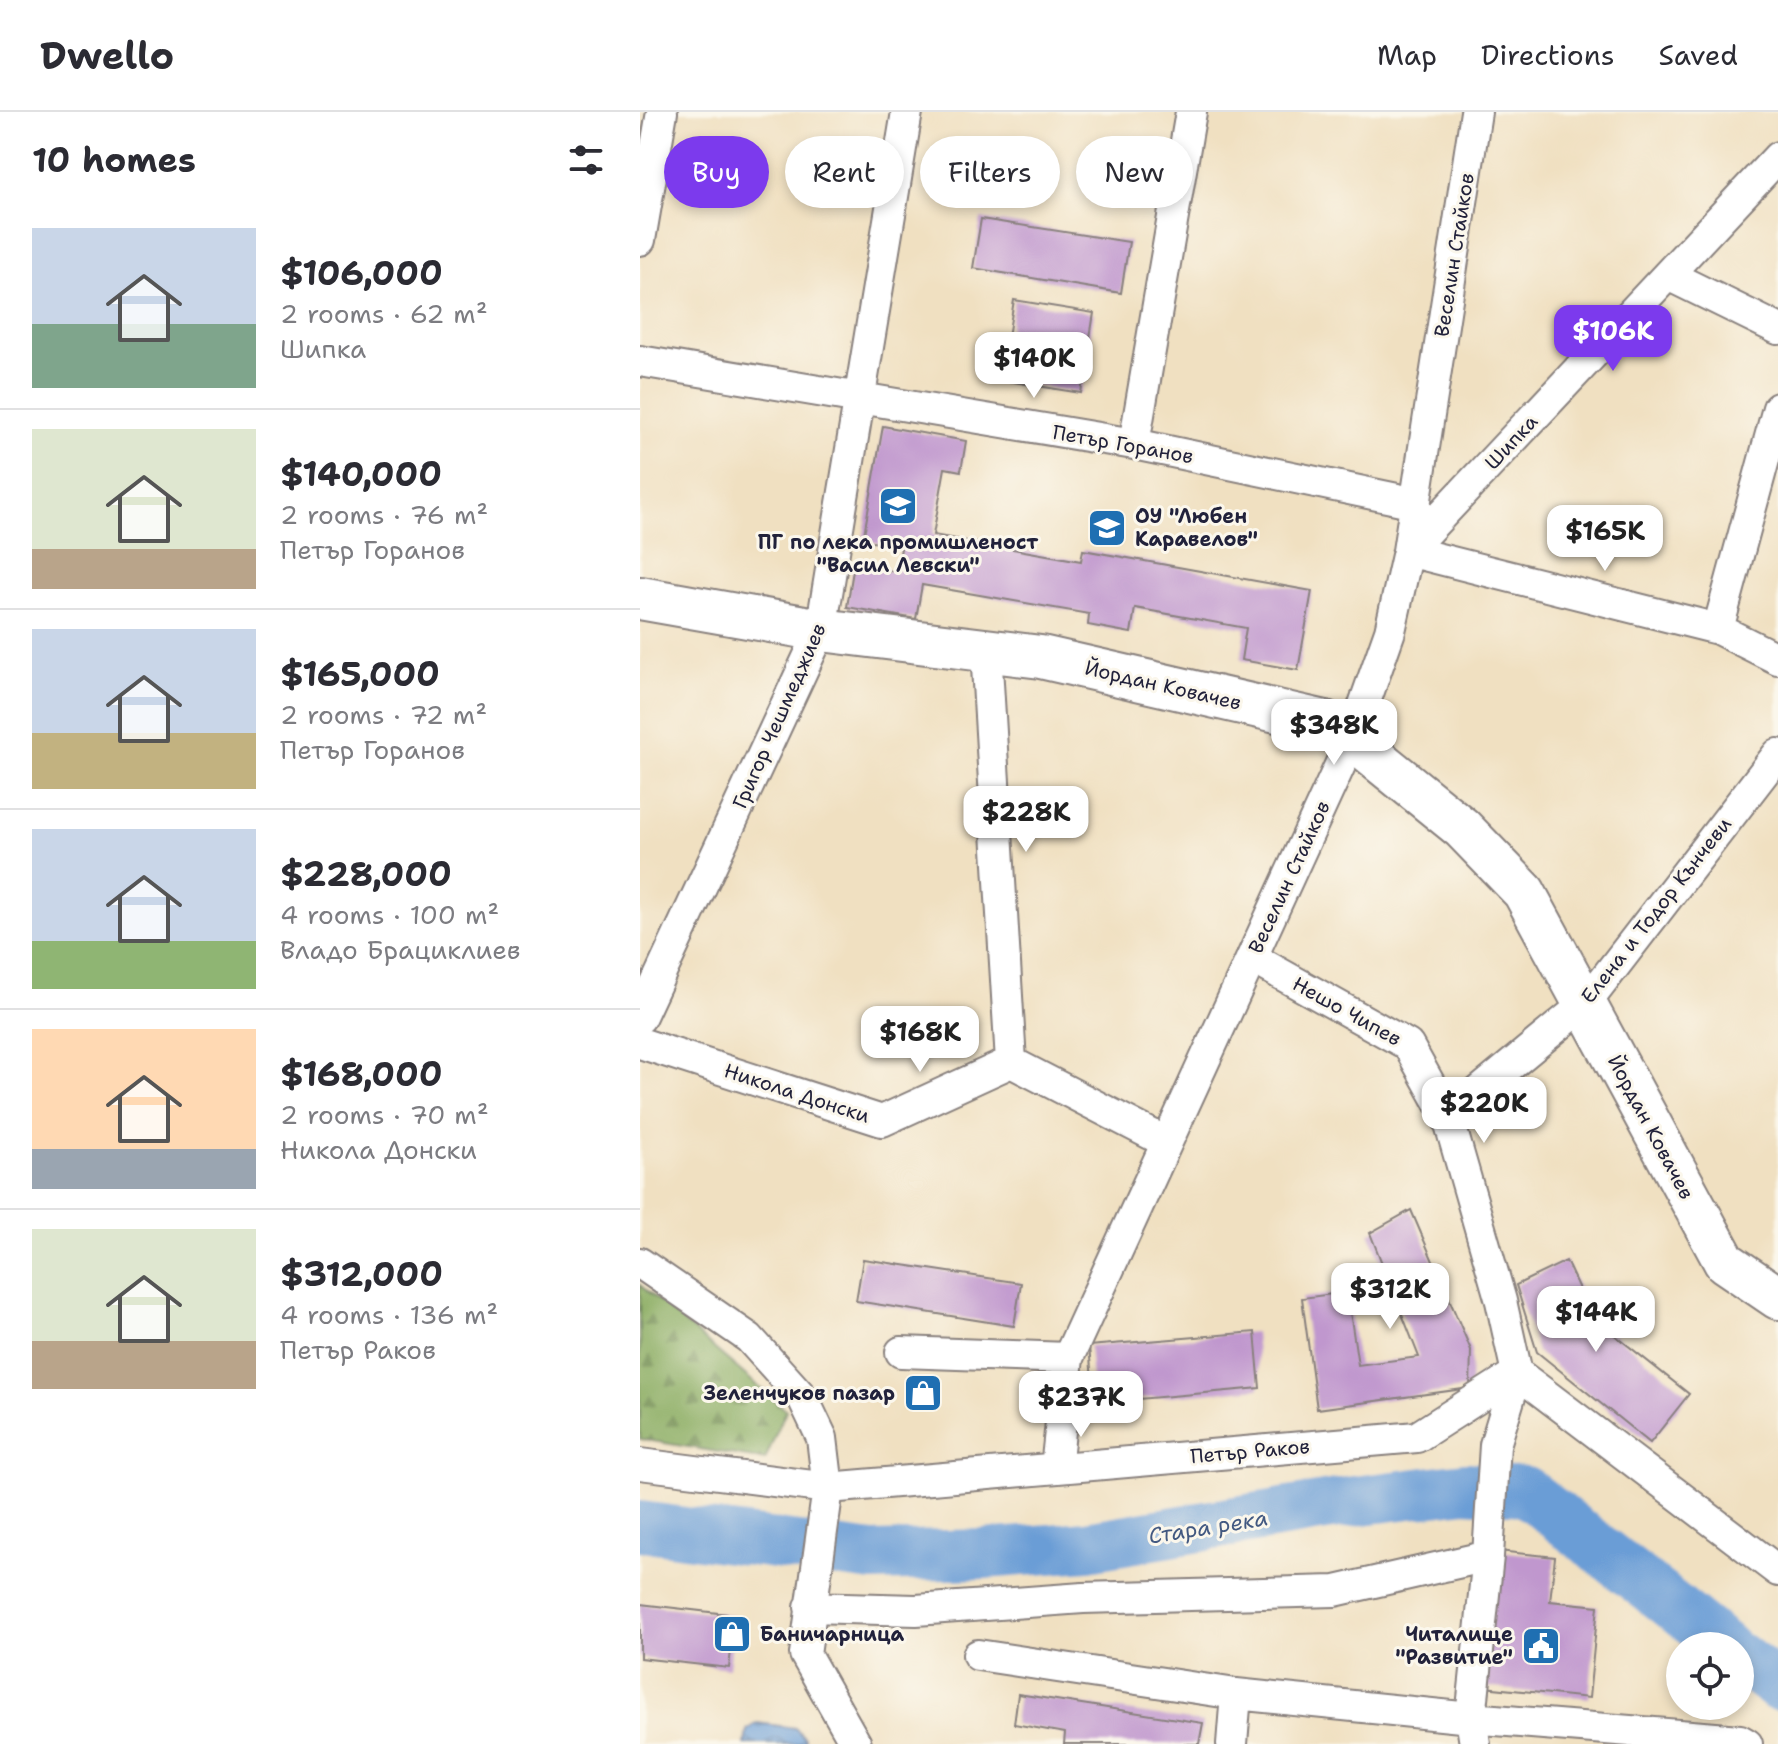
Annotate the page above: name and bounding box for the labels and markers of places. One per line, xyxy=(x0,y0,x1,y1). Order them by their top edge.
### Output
pin: $106K xyxy=(1557,305,1669,373)
pin: $140K xyxy=(978,332,1090,400)
school or university icon: ПГ по лека промишленост "Васил Левски" xyxy=(877,485,919,527)
place label: ОУ "Любен Каравелов" xyxy=(1135,503,1258,552)
pin: $165K xyxy=(1549,505,1661,573)
school or university icon: ОУ "Любен Каравелов" xyxy=(1086,507,1128,549)
place label: ПГ по лека промишленост "Васил Левски" xyxy=(758,529,1038,578)
pin: $348K xyxy=(1278,699,1390,767)
pin: $228K xyxy=(970,786,1082,854)
pin: $168K xyxy=(864,1006,976,1074)
pin: $220K xyxy=(1428,1077,1540,1145)
pin: $312K xyxy=(1334,1263,1446,1331)
pin: $144K xyxy=(1540,1286,1652,1354)
pin: $237K xyxy=(1025,1371,1137,1439)
shop icon: Зеленчуков пазар xyxy=(902,1372,944,1414)
place label: Зеленчуков пазар xyxy=(704,1380,895,1406)
shop icon: Баничарница xyxy=(711,1613,753,1655)
place label: Баничарница xyxy=(760,1621,904,1647)
place label: Читалище "Развитие" xyxy=(1395,1621,1513,1670)
public building icon: Читалище "Развитие" xyxy=(1520,1625,1562,1667)

